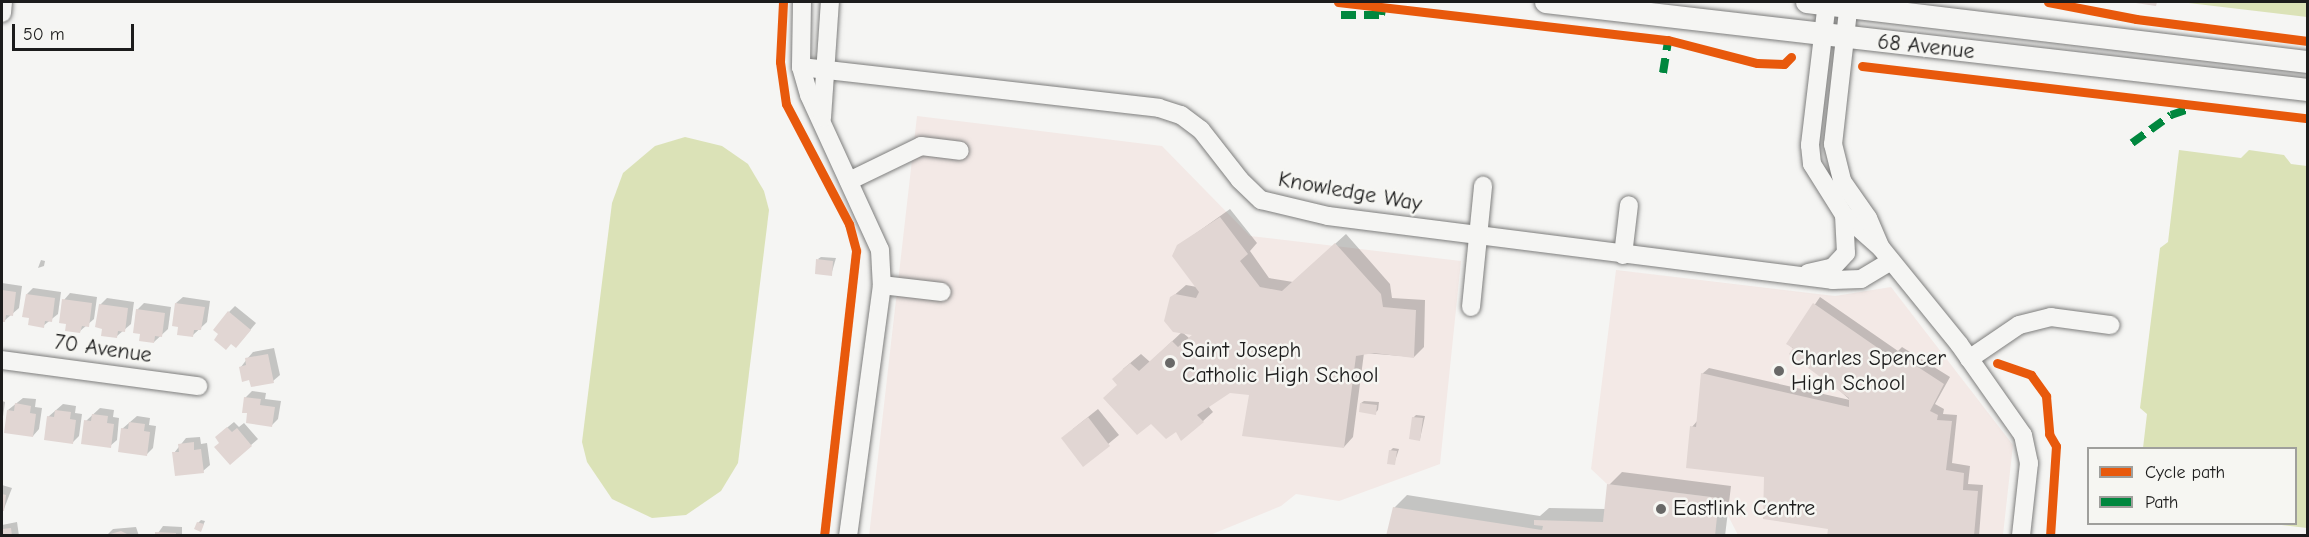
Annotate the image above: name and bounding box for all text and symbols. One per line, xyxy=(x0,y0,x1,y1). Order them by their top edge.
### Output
scale bar xyxy=(15,12,136,50)
text: 50 m xyxy=(23,24,65,45)
street label: 68 Avenue xyxy=(1876,29,1976,65)
street label: Knowledge Way xyxy=(1276,166,1424,218)
street label: 70 Avenue xyxy=(53,329,153,369)
place label: Saint Joseph Catholic High School xyxy=(1182,337,1379,388)
place label: Charles Spencer High School xyxy=(1791,345,1946,396)
marker: Saint Joseph Catholic High School xyxy=(1163,356,1177,370)
marker: Charles Spencer High School xyxy=(1772,364,1786,378)
legend xyxy=(2087,447,2297,525)
text: Cycle path xyxy=(2145,462,2225,483)
text: Path xyxy=(2145,492,2178,513)
place label: Eastlink Centre xyxy=(1673,496,1815,522)
marker: Eastlink Centre xyxy=(1654,502,1668,516)

